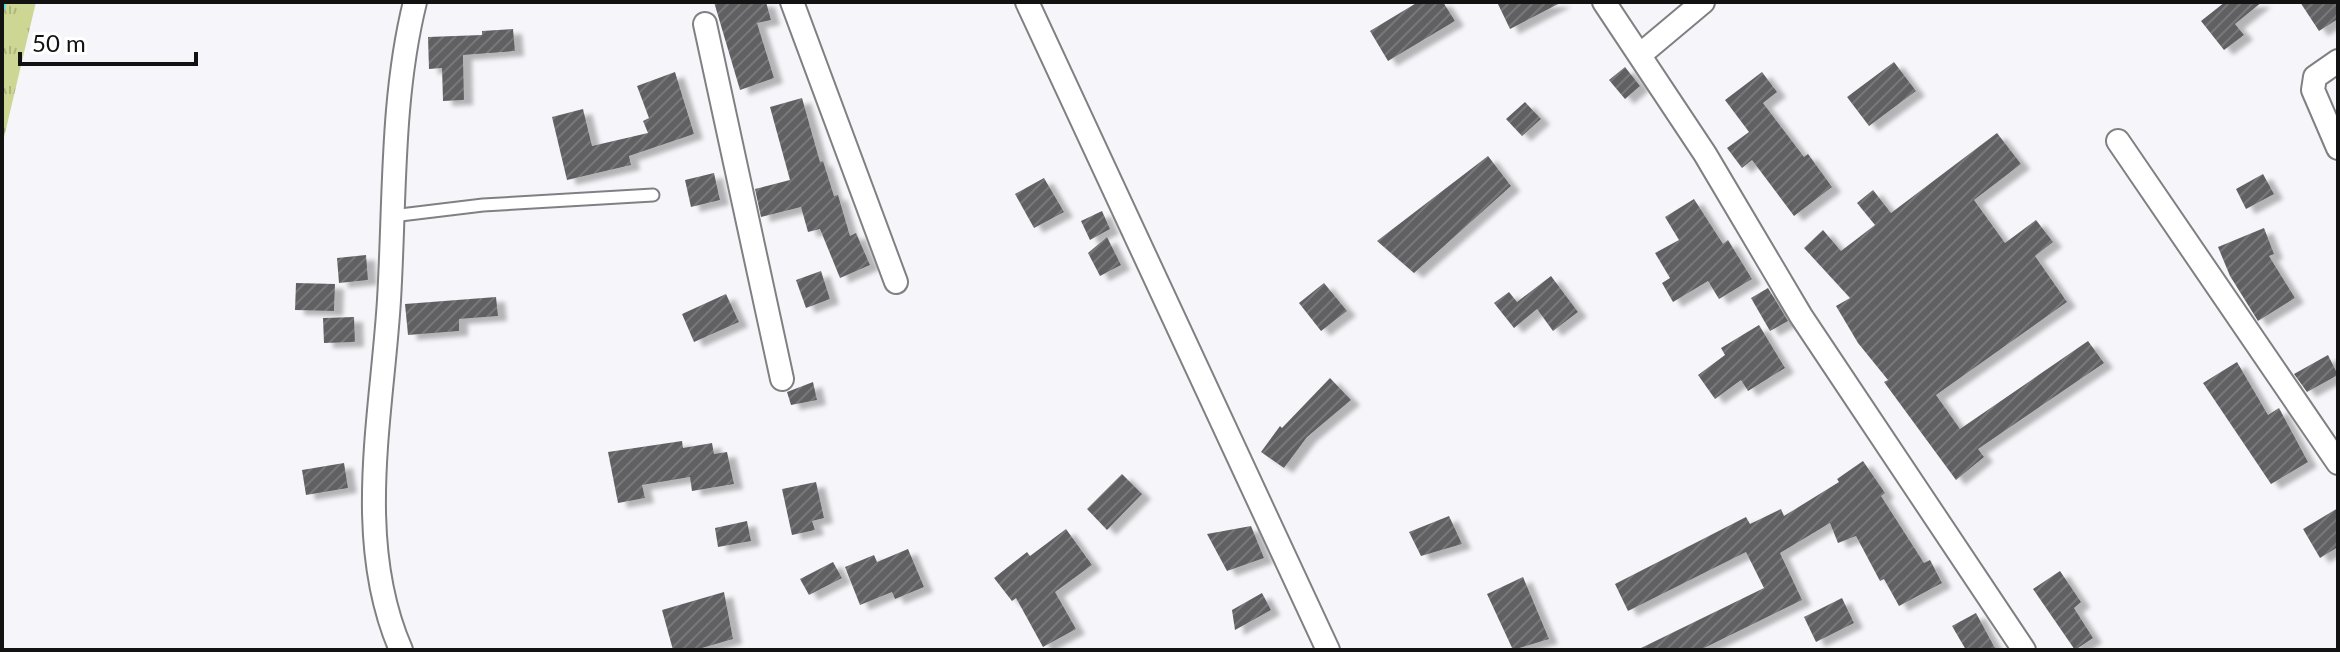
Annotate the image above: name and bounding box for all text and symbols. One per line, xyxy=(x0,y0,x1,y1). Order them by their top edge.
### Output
scale bar xyxy=(20,16,196,66)
text: 50 m xyxy=(32,28,86,57)

